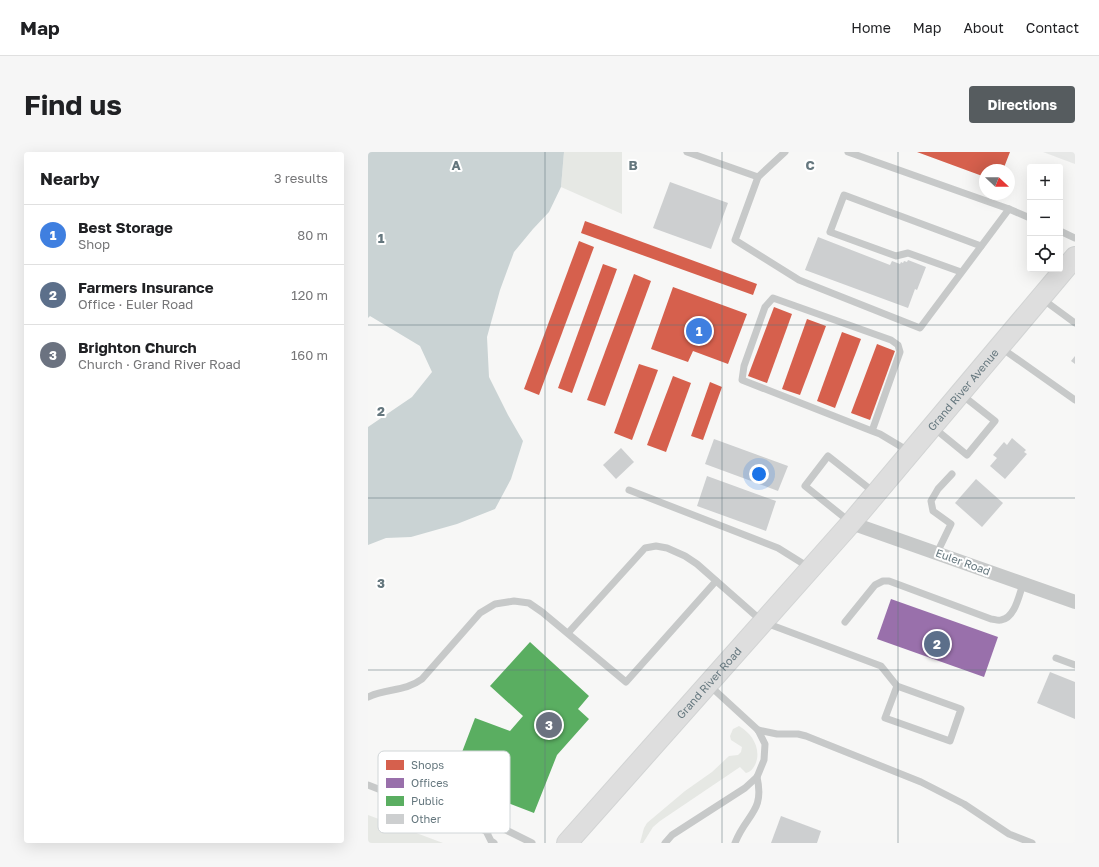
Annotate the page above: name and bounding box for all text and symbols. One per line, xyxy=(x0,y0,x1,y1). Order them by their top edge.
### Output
text: Map xyxy=(20,16,60,39)
text: Home xyxy=(851,19,891,36)
text: Map xyxy=(913,19,941,36)
text: About xyxy=(963,19,1004,36)
text: Contact xyxy=(1026,19,1079,36)
button: Directions xyxy=(969,86,1075,123)
text: Find us xyxy=(24,88,122,121)
text: A xyxy=(451,157,461,173)
text: B xyxy=(628,157,638,173)
text: C xyxy=(805,157,815,173)
north arrow xyxy=(979,164,1015,200)
map controls xyxy=(1027,164,1063,272)
button: + xyxy=(1027,164,1063,200)
text: Nearby xyxy=(40,168,100,189)
text: 3 results xyxy=(274,170,328,186)
button: − xyxy=(1027,200,1063,236)
text: Best Storage xyxy=(78,218,173,236)
text: 1 xyxy=(50,227,56,243)
text: 80 m xyxy=(297,227,328,243)
text: 1 xyxy=(378,230,385,246)
text: Shop xyxy=(78,236,110,252)
button: locate xyxy=(1027,236,1063,272)
text: Farmers Insurance xyxy=(78,278,214,296)
text: 2 xyxy=(49,287,57,303)
text: 120 m xyxy=(291,287,328,303)
text: Office · Euler Road xyxy=(78,296,193,312)
pin: 1 xyxy=(686,316,712,346)
text: Brighton Church xyxy=(78,338,197,356)
street label: Grand River Avenue xyxy=(925,346,1001,433)
text: 3 xyxy=(49,347,57,363)
text: 160 m xyxy=(291,347,328,363)
text: Church · Grand River Road xyxy=(78,356,241,372)
text: 2 xyxy=(377,403,385,419)
your location xyxy=(749,464,769,484)
street label: Euler Road xyxy=(934,546,992,577)
text: 3 xyxy=(377,575,385,591)
pin: 2 xyxy=(924,629,950,659)
street label: Grand River Road xyxy=(674,644,744,721)
pin: 3 xyxy=(536,710,562,740)
legend xyxy=(378,751,510,833)
text: Shops xyxy=(411,758,444,771)
text: Offices xyxy=(411,776,449,789)
text: Public xyxy=(411,794,444,807)
text: Other xyxy=(411,812,442,825)

